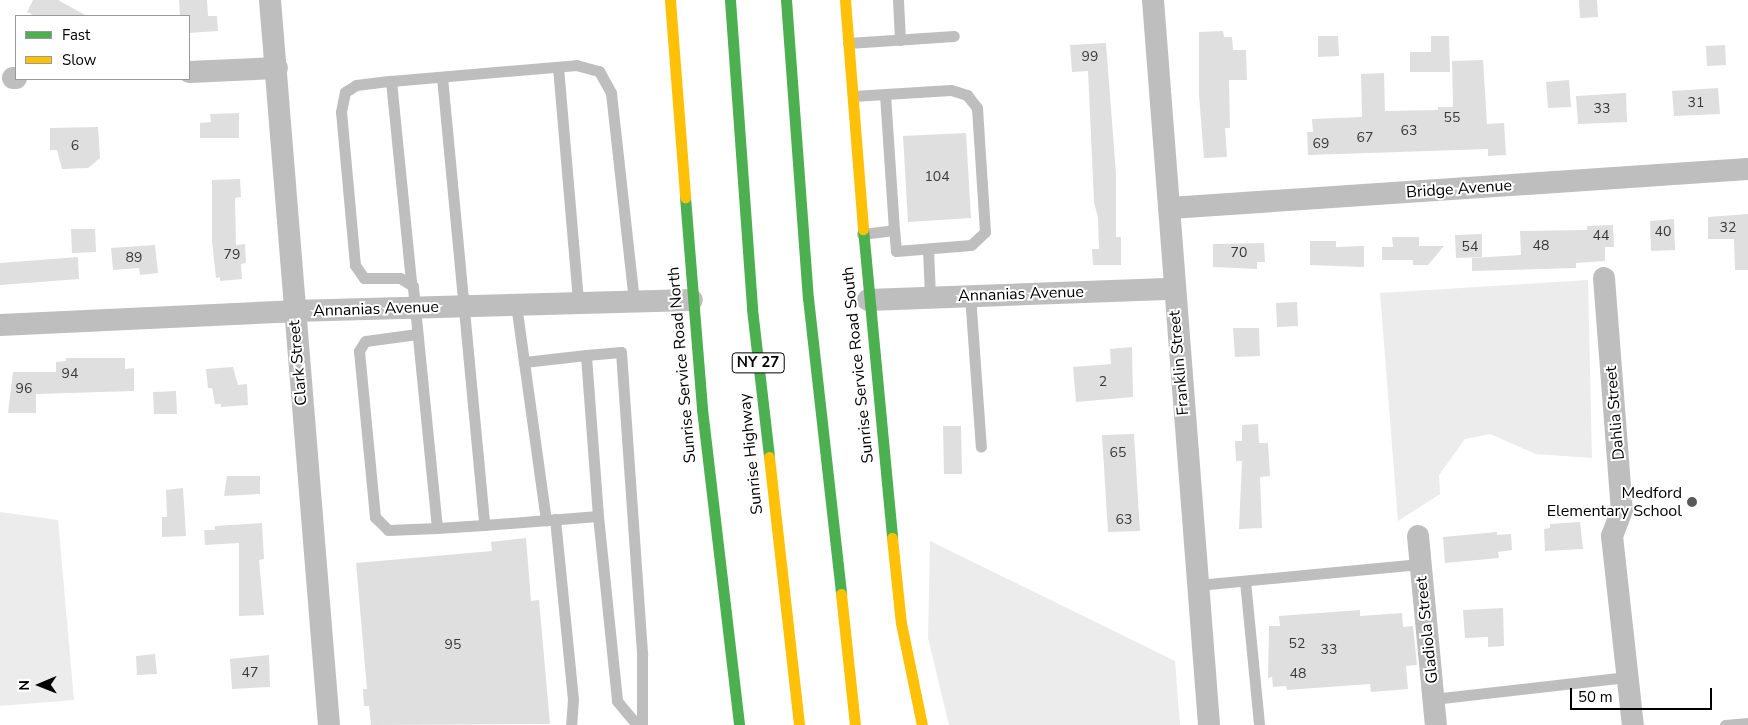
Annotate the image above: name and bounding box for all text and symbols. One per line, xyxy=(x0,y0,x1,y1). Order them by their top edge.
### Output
legend xyxy=(15,15,190,80)
text: Fast xyxy=(62,25,90,45)
house number: 99 xyxy=(1082,49,1098,65)
text: Slow xyxy=(62,50,96,70)
house number: 31 xyxy=(1688,95,1704,111)
house number: 33 xyxy=(1594,101,1610,117)
house number: 55 xyxy=(1444,110,1460,126)
house number: 63 xyxy=(1401,123,1417,139)
house number: 67 xyxy=(1357,130,1373,146)
house number: 69 xyxy=(1313,136,1329,152)
house number: 6 xyxy=(71,138,79,154)
house number: 104 xyxy=(924,169,950,185)
street label: Bridge Avenue xyxy=(1405,176,1513,202)
house number: 32 xyxy=(1720,220,1736,236)
house number: 40 xyxy=(1655,224,1671,240)
house number: 44 xyxy=(1593,228,1609,244)
house number: 48 xyxy=(1533,238,1549,254)
house number: 54 xyxy=(1462,239,1478,255)
house number: 70 xyxy=(1231,245,1247,261)
house number: 79 xyxy=(224,247,240,263)
house number: 89 xyxy=(126,250,142,266)
street label: Sunrise Service Road North xyxy=(664,266,700,464)
street label: Sunrise Service Road South xyxy=(838,266,878,464)
street label: Annanias Avenue xyxy=(958,282,1084,306)
street label: Annanias Avenue xyxy=(313,297,439,321)
street label: Franklin Street xyxy=(1165,310,1193,416)
street label: Clark Street xyxy=(285,320,311,406)
road number: NY 27 xyxy=(730,350,786,376)
street label: Dahlia Street xyxy=(1601,365,1629,461)
house number: 94 xyxy=(62,366,78,382)
house number: 2 xyxy=(1099,374,1107,390)
house number: 96 xyxy=(16,381,32,397)
street label: Sunrise Highway xyxy=(735,392,767,516)
house number: 65 xyxy=(1110,445,1126,461)
place label: Medford Elementary School xyxy=(1547,483,1682,521)
marker: Medford Elementary School xyxy=(1686,496,1698,508)
house number: 63 xyxy=(1116,512,1132,528)
street label: Gladiola Street xyxy=(1412,575,1442,685)
house number: 52 xyxy=(1289,636,1305,652)
house number: 95 xyxy=(445,637,461,653)
house number: 33 xyxy=(1321,642,1337,658)
north arrow xyxy=(15,660,65,710)
house number: 47 xyxy=(242,665,258,681)
house number: 48 xyxy=(1290,666,1306,682)
scale bar xyxy=(1573,678,1716,710)
text: N xyxy=(15,680,34,691)
text: 50 m xyxy=(1578,687,1613,707)

